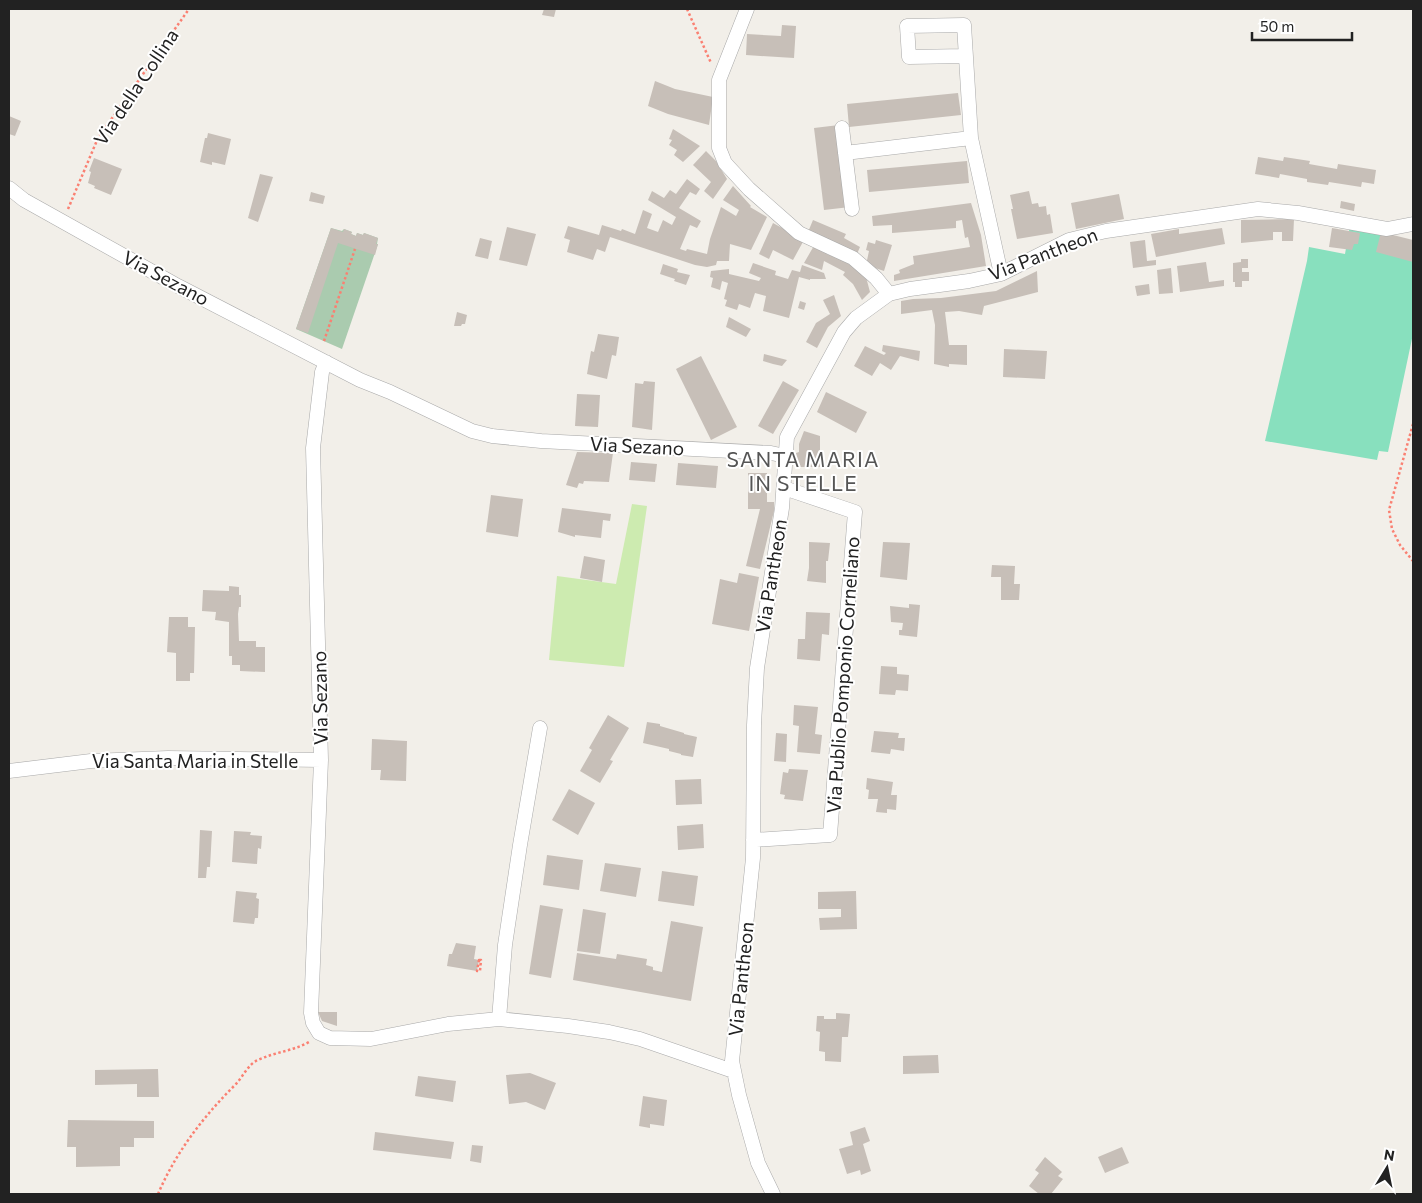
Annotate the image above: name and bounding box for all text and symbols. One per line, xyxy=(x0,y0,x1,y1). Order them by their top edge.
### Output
scale bar xyxy=(1252,10,1352,42)
text: 50 m xyxy=(1260,17,1294,35)
street label: Via della Collina xyxy=(88,24,183,149)
street label: Via Pantheon xyxy=(985,222,1101,285)
street label: Via Sezano xyxy=(119,245,213,310)
street label: Via Sezano xyxy=(589,432,685,459)
district label: SANTA MARIA IN STELLE xyxy=(727,446,879,495)
street label: Via Pantheon xyxy=(750,517,791,635)
street label: Via Publio Pomponio Corneliano xyxy=(821,536,864,814)
street label: Via Sezano xyxy=(307,651,332,745)
street label: Via Santa Maria in Stelle xyxy=(92,749,298,772)
street label: Via Pantheon xyxy=(723,920,758,1037)
north arrow xyxy=(1362,1143,1412,1193)
text: N xyxy=(1383,1145,1396,1164)

